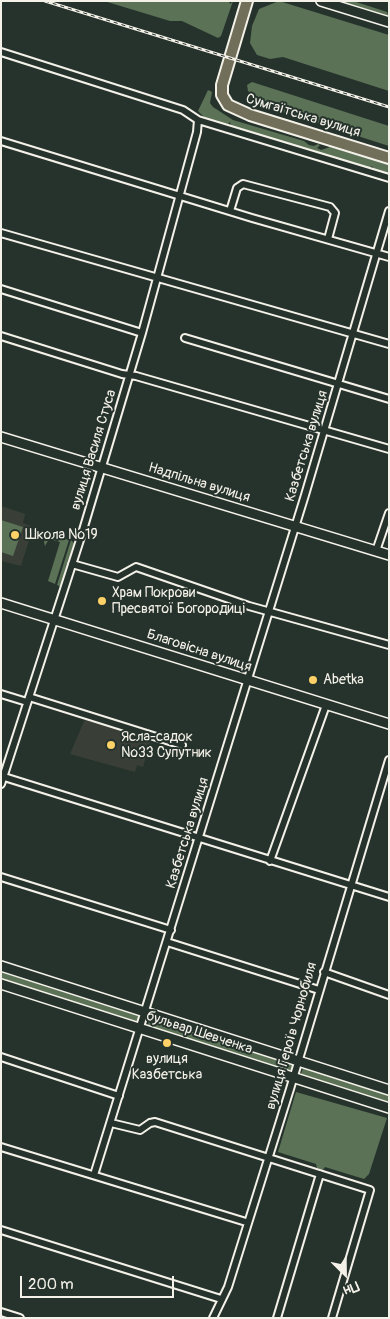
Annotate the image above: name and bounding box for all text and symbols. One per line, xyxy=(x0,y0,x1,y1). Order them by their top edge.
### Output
street label: Сумгаїтська вулиця xyxy=(244,91,362,141)
street label: вулиця Василя Стуса xyxy=(68,388,120,512)
street label: Казбетська вулиця xyxy=(282,388,332,504)
street label: Надпільна вулиця xyxy=(146,460,252,506)
place label: Школа №19 xyxy=(25,527,98,543)
marker: Школа №19 xyxy=(9,529,21,541)
place label: Храм Покрови Пресвятої Богородиці xyxy=(112,585,245,618)
marker: Храм Покрови Пресвятої Богородиці xyxy=(96,595,108,607)
street label: Благовісна вулиця xyxy=(144,626,254,676)
place label: Abetka xyxy=(323,672,364,688)
marker: Abetka xyxy=(307,674,319,686)
place label: Ясла-садок №33 Супутник xyxy=(121,729,212,762)
marker: Ясла-садок №33 Супутник xyxy=(105,739,117,751)
street label: Казбетська вулиця xyxy=(163,775,213,891)
street label: вулиця Героїв Чорнобиля xyxy=(263,960,321,1112)
street label: бульвар Шевченка xyxy=(144,1008,254,1058)
marker: вулиця Казбетська xyxy=(161,1037,173,1049)
place label: вулиця Казбетська xyxy=(132,1051,202,1084)
north arrow xyxy=(320,1249,370,1299)
scale bar xyxy=(22,1266,176,1298)
text: 200 m xyxy=(28,1275,73,1294)
text: Пн xyxy=(341,1277,361,1299)

